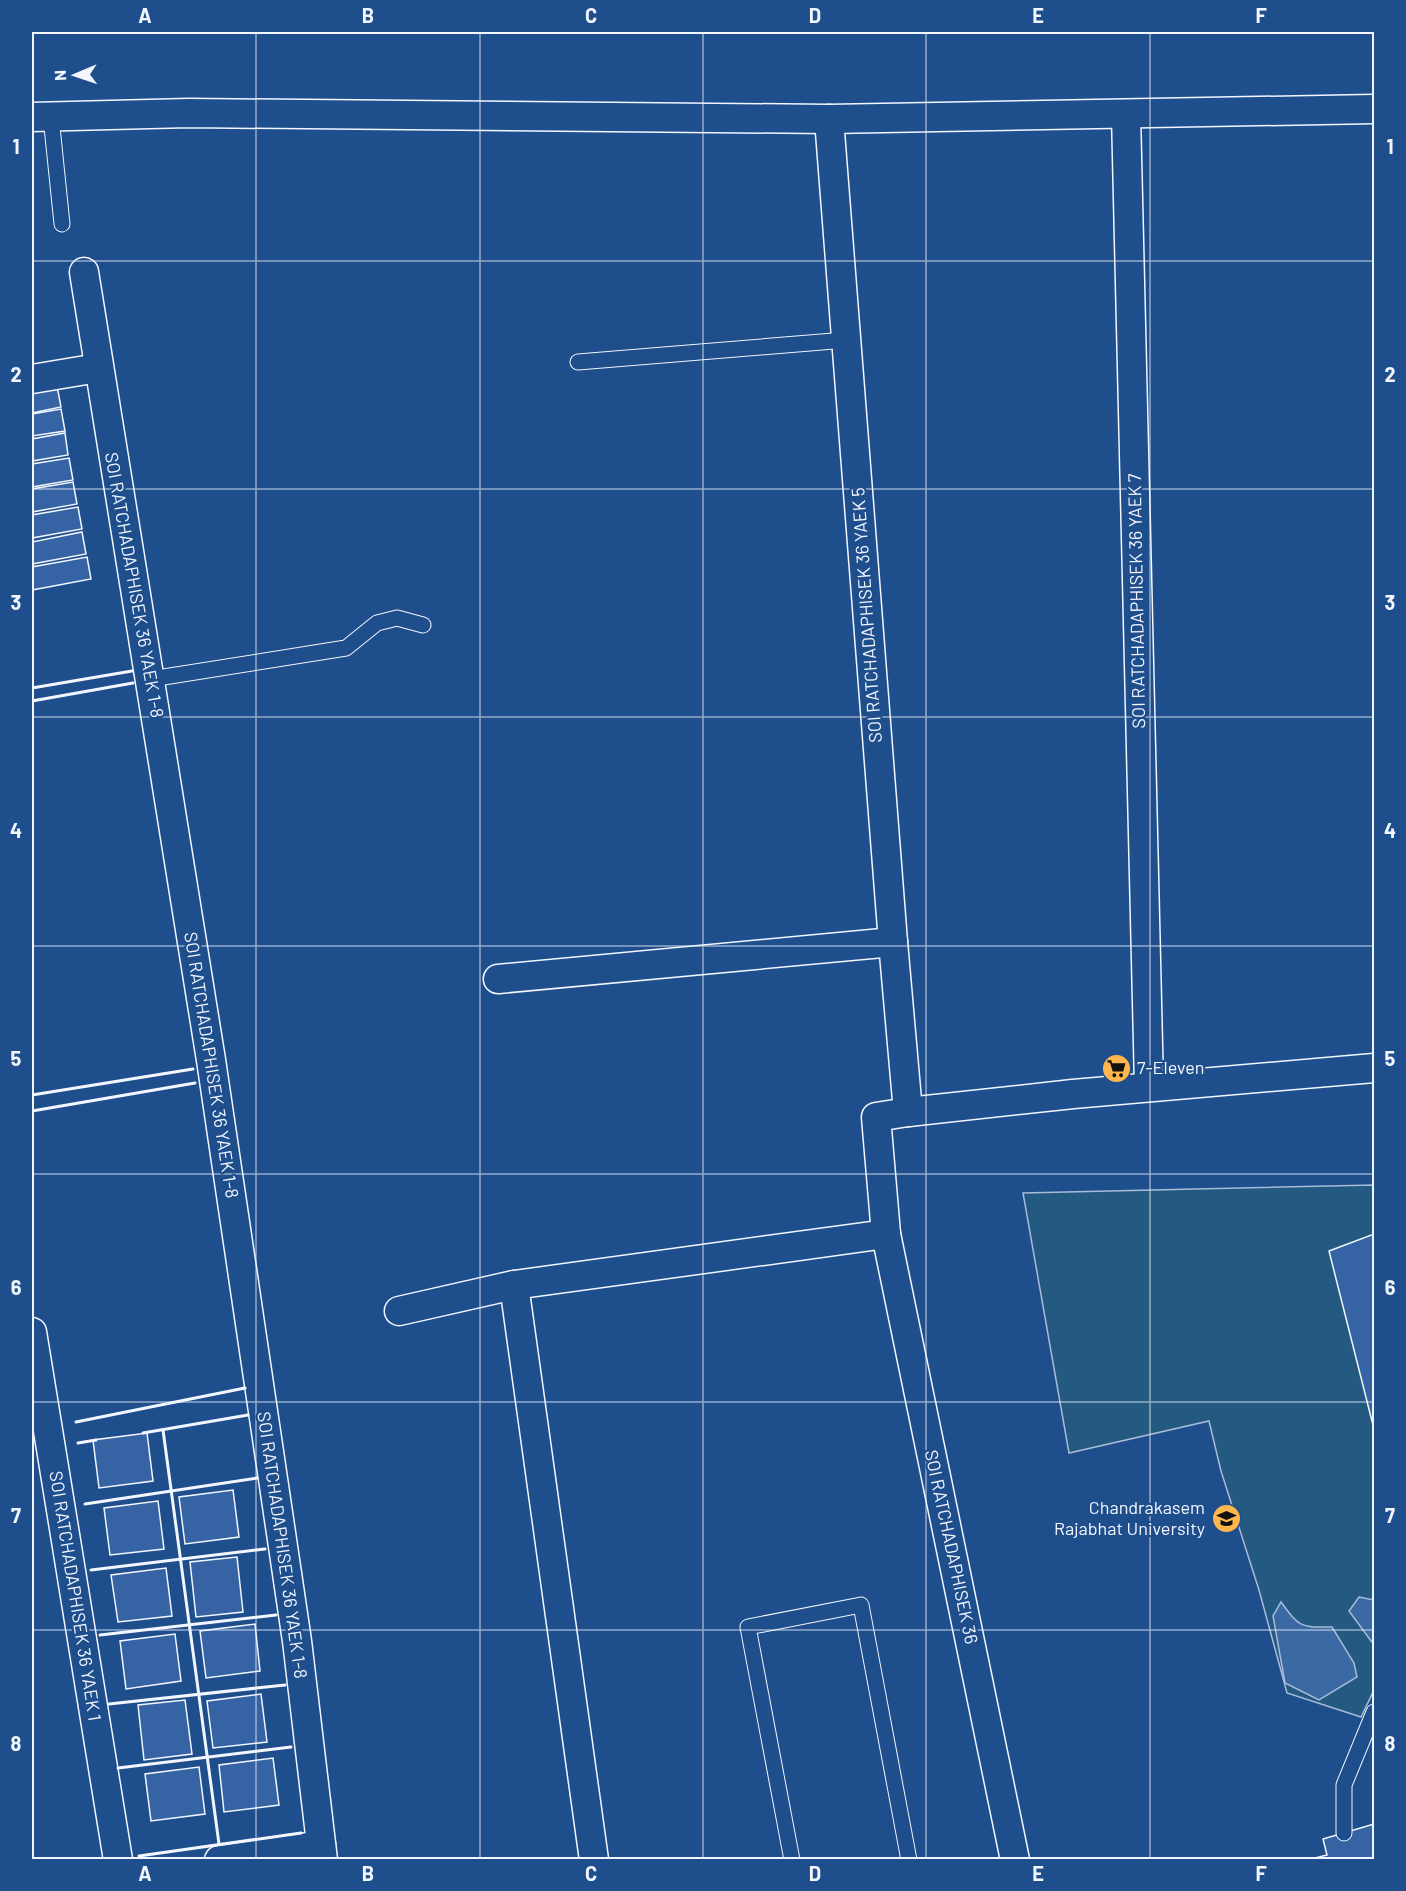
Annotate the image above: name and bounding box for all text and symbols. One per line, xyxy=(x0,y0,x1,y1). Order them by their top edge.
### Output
text: A xyxy=(138,3,152,27)
text: B xyxy=(362,3,374,27)
text: C xyxy=(585,3,597,27)
text: D xyxy=(809,3,821,27)
text: E xyxy=(1032,3,1044,27)
text: F xyxy=(1255,3,1267,27)
north arrow xyxy=(45,45,105,105)
text: N xyxy=(50,70,69,81)
text: 1 xyxy=(12,134,20,158)
text: 1 xyxy=(1386,134,1394,158)
text: 2 xyxy=(10,362,22,386)
text: 2 xyxy=(1384,362,1396,386)
street label: SOI RATCHADAPHISEK 36 YAEK 1-8 xyxy=(101,450,169,719)
street label: SOI RATCHADAPHISEK 36 YAEK 7 xyxy=(1123,473,1149,729)
street label: SOI RATCHADAPHISEK 36 YAEK 5 xyxy=(846,487,886,743)
text: 3 xyxy=(11,590,21,614)
text: 3 xyxy=(1385,590,1395,614)
text: 4 xyxy=(10,818,22,842)
text: 4 xyxy=(1384,818,1396,842)
street label: SOI RATCHADAPHISEK 36 YAEK 1-8 xyxy=(180,930,244,1200)
text: 5 xyxy=(11,1046,22,1070)
text: 5 xyxy=(1385,1046,1396,1070)
supermarket icon: 7-Eleven xyxy=(1100,1052,1132,1084)
place label: 7-Eleven xyxy=(1137,1056,1205,1078)
text: 6 xyxy=(11,1275,22,1299)
text: 6 xyxy=(1385,1275,1396,1299)
street label: SOI RATCHADAPHISEK 36 YAEK 1-8 xyxy=(253,1410,313,1680)
street label: SOI RATCHADAPHISEK 36 xyxy=(921,1448,983,1646)
street label: SOI RATCHADAPHISEK 36 YAEK 1 xyxy=(45,1469,107,1722)
place label: Chandrakasem Rajabhat University xyxy=(1054,1496,1205,1539)
school or university icon: Chandrakasem Rajabhat University xyxy=(1210,1502,1242,1534)
text: 7 xyxy=(11,1503,21,1527)
text: 7 xyxy=(1385,1503,1395,1527)
text: 8 xyxy=(11,1731,22,1755)
text: 8 xyxy=(1385,1731,1396,1755)
text: A xyxy=(138,1861,152,1885)
text: B xyxy=(362,1861,374,1885)
text: C xyxy=(585,1861,597,1885)
text: D xyxy=(809,1861,821,1885)
text: E xyxy=(1032,1861,1044,1885)
text: F xyxy=(1255,1861,1267,1885)

